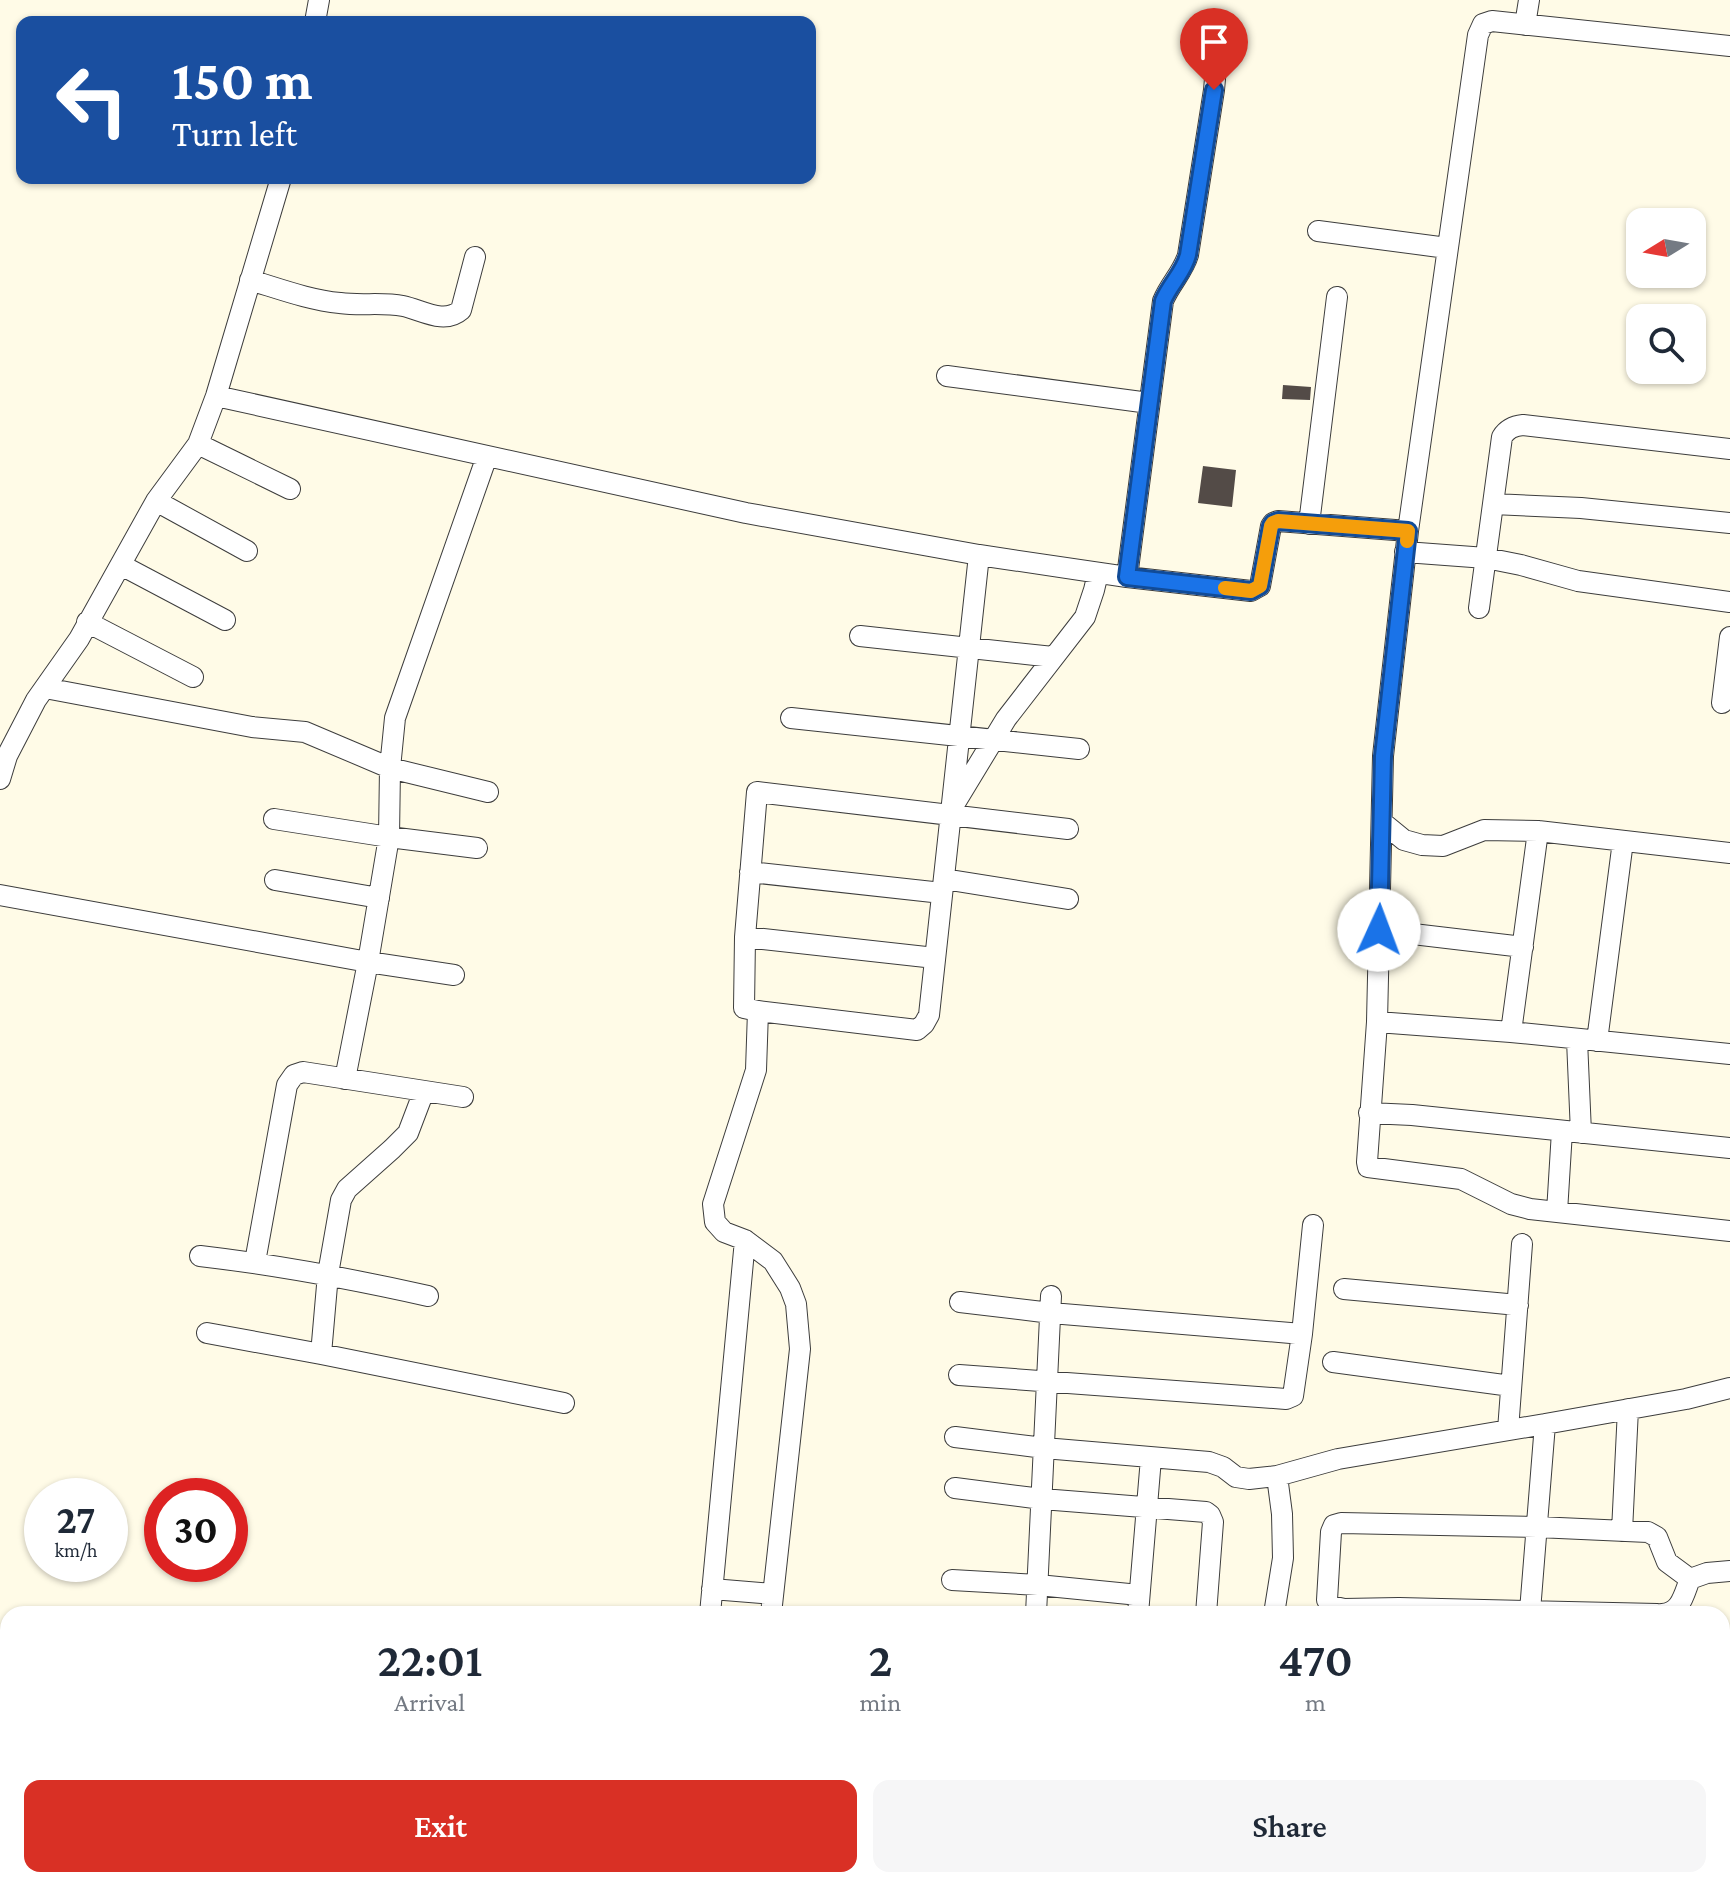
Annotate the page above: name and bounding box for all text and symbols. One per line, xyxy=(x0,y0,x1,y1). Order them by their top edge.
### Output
pin xyxy=(1180,8,1248,90)
icon: arrive xyxy=(1192,20,1236,64)
icon: left xyxy=(40,48,144,152)
text: 150 m xyxy=(172,49,313,111)
text: Turn left xyxy=(172,114,297,154)
north arrow xyxy=(1626,208,1706,288)
map controls xyxy=(1626,208,1706,384)
button: search xyxy=(1626,304,1706,384)
position arrow xyxy=(1337,888,1421,972)
speed limit sign: 30 xyxy=(144,1478,248,1582)
text: 27 xyxy=(57,1497,95,1542)
text: km/h xyxy=(54,1539,98,1561)
text: 22:01 xyxy=(377,1633,482,1686)
text: 2 xyxy=(868,1633,892,1686)
text: 470 xyxy=(1278,1633,1353,1686)
text: Arrival xyxy=(394,1688,465,1717)
text: min xyxy=(859,1688,901,1717)
text: m xyxy=(1305,1688,1326,1717)
button: Exit xyxy=(24,1780,857,1872)
button: Share xyxy=(873,1780,1706,1872)

